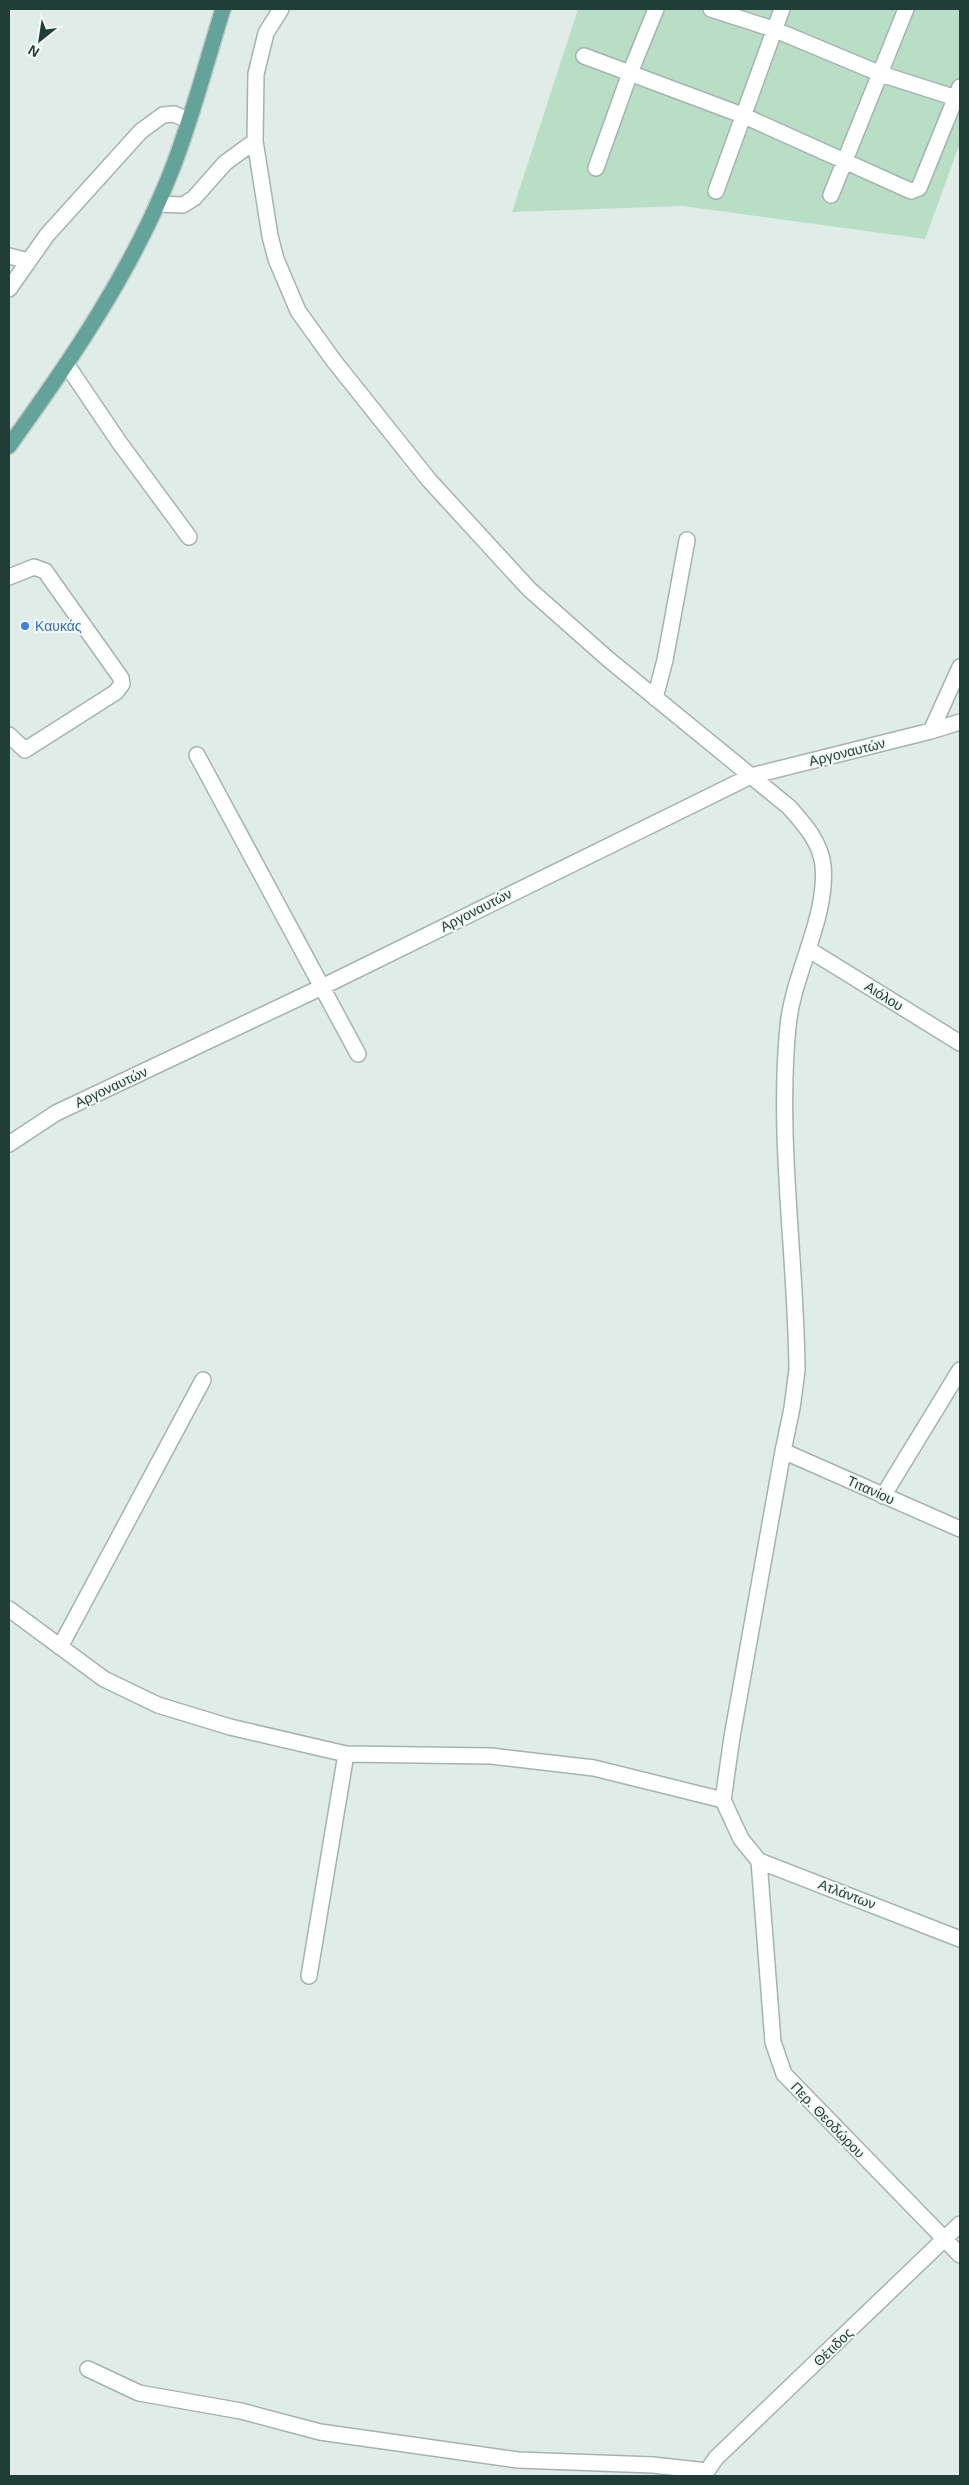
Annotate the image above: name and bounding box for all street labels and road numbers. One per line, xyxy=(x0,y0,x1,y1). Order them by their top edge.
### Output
street label: Αργοναυτών xyxy=(807,735,887,769)
street label: Αργοναυτών xyxy=(438,885,514,935)
street label: Αιόλου xyxy=(862,978,906,1014)
street label: Αργοναυτών xyxy=(72,1063,150,1111)
street label: Τιτανίου xyxy=(845,1472,897,1508)
street label: Ατλάντων xyxy=(816,1876,878,1912)
street label: Περ. Θεοδώρου xyxy=(788,2079,868,2161)
street label: Θέτιδος xyxy=(810,2324,856,2369)

